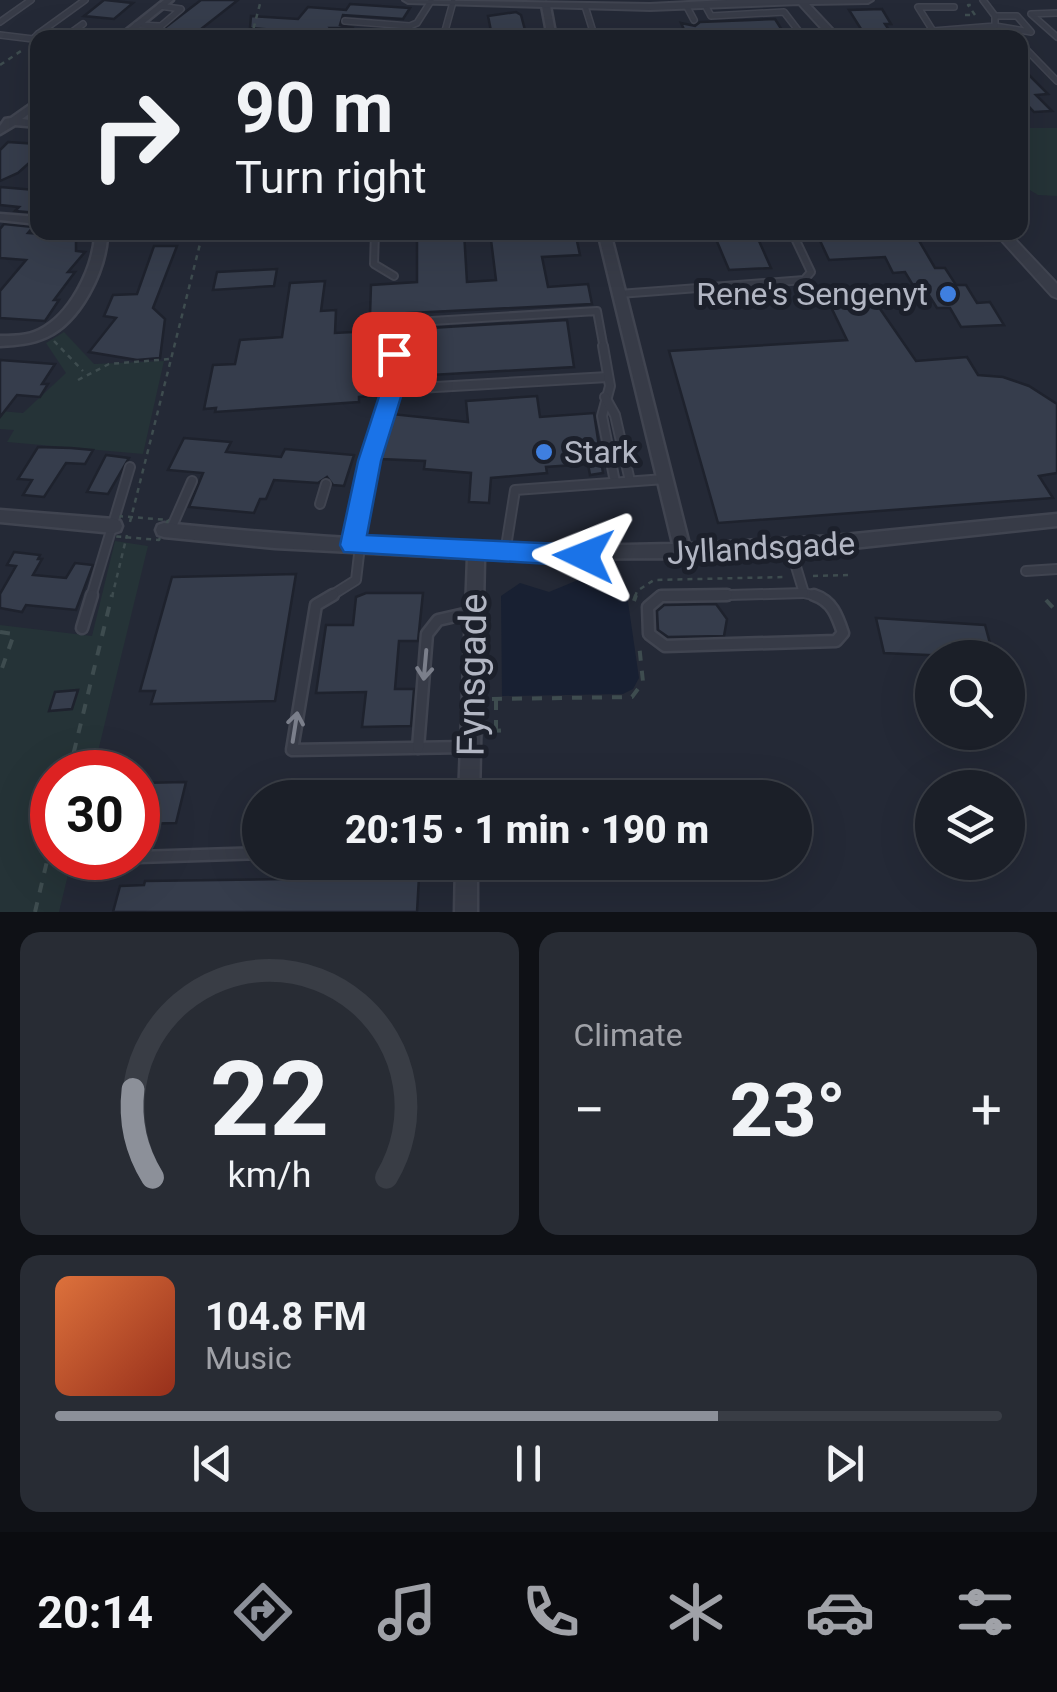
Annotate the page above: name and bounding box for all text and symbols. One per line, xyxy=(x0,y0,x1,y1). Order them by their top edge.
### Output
text: 90 m xyxy=(235,67,393,149)
icon: right xyxy=(70,70,200,200)
text: Turn right xyxy=(235,151,427,204)
place label: Rene's Sengenyt xyxy=(696,275,928,313)
marker: Rene's Sengenyt xyxy=(937,283,959,305)
pin xyxy=(352,312,437,397)
icon: arrive xyxy=(367,327,422,382)
place label: Stark xyxy=(564,433,639,471)
marker: Stark xyxy=(533,441,555,463)
position arrow xyxy=(532,504,636,608)
street label: Jyllandsgade xyxy=(666,524,856,572)
street label: Fynsgade xyxy=(449,593,495,757)
map controls xyxy=(915,640,1025,880)
button: search xyxy=(915,640,1025,750)
one-way arrow xyxy=(415,648,434,680)
one-way arrow xyxy=(287,711,305,743)
speed limit sign: 30 xyxy=(30,750,160,880)
button: layers xyxy=(915,770,1025,880)
text: 20:15 · 1 min · 190 m xyxy=(345,808,709,852)
text: Climate xyxy=(574,1016,683,1054)
text: 22 xyxy=(210,1039,329,1160)
text: 23° xyxy=(730,1066,846,1154)
text: − xyxy=(574,1078,605,1142)
text: + xyxy=(971,1078,1002,1142)
text: km/h xyxy=(227,1154,311,1196)
text: 104.8 FM xyxy=(205,1295,367,1339)
text: Music xyxy=(205,1339,292,1377)
icon: previous xyxy=(185,1436,240,1491)
icon: pause xyxy=(501,1436,556,1491)
icon: next xyxy=(817,1436,872,1491)
icon: directions xyxy=(228,1577,298,1647)
icon: music xyxy=(372,1577,442,1647)
icon: phone xyxy=(516,1577,586,1647)
icon: climate xyxy=(661,1577,731,1647)
icon: car xyxy=(805,1577,875,1647)
icon: filters xyxy=(950,1577,1020,1647)
text: 20:14 xyxy=(37,1586,153,1639)

